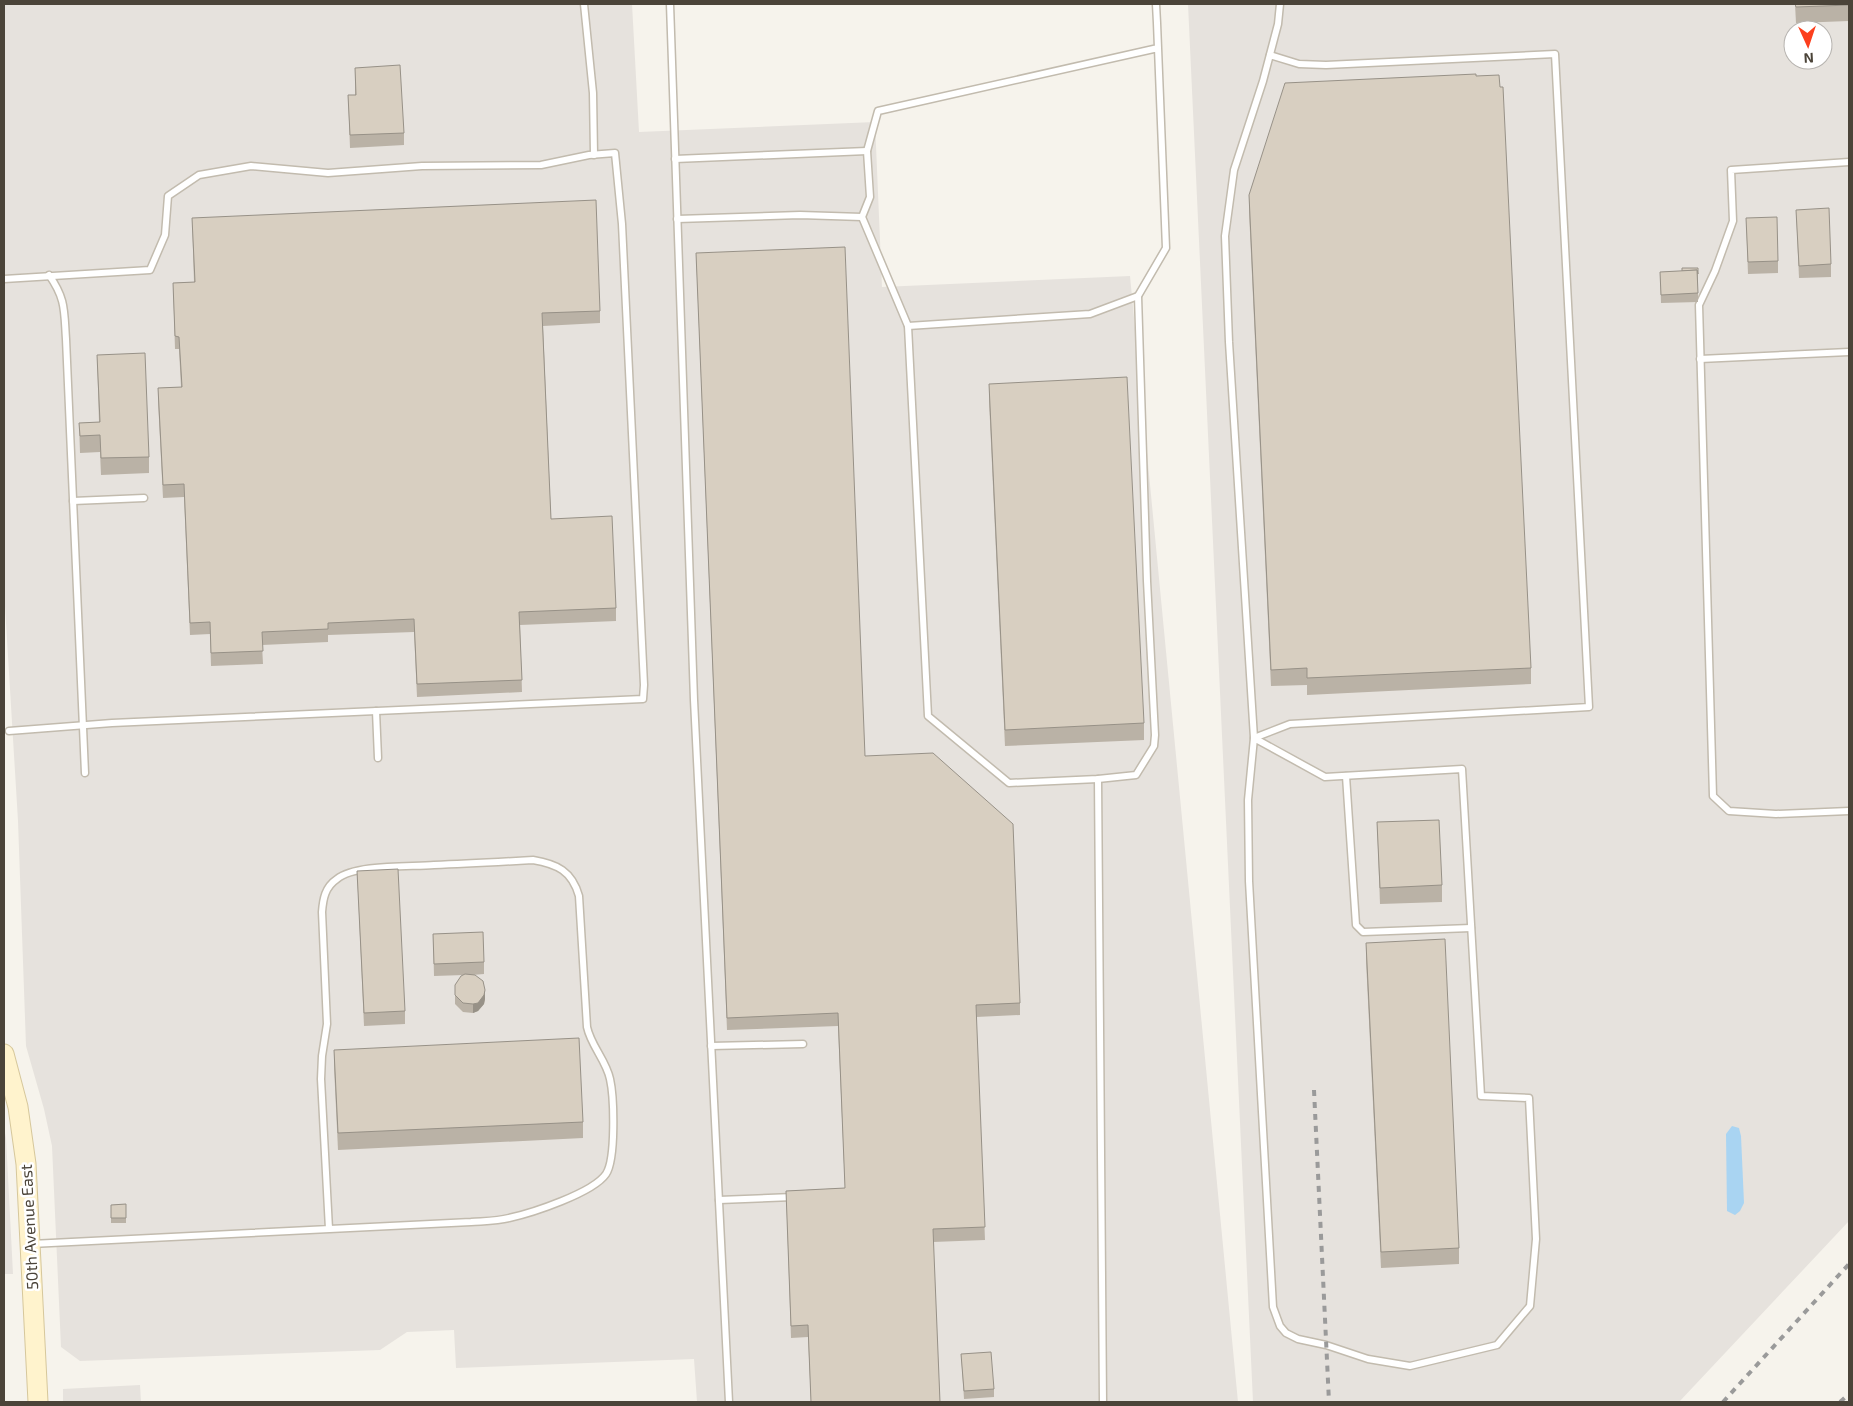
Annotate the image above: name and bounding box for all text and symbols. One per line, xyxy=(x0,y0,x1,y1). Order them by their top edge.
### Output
north arrow xyxy=(1783,20,1833,70)
text: N xyxy=(1803,50,1814,67)
street label: 50th Avenue East xyxy=(16,1164,41,1290)

